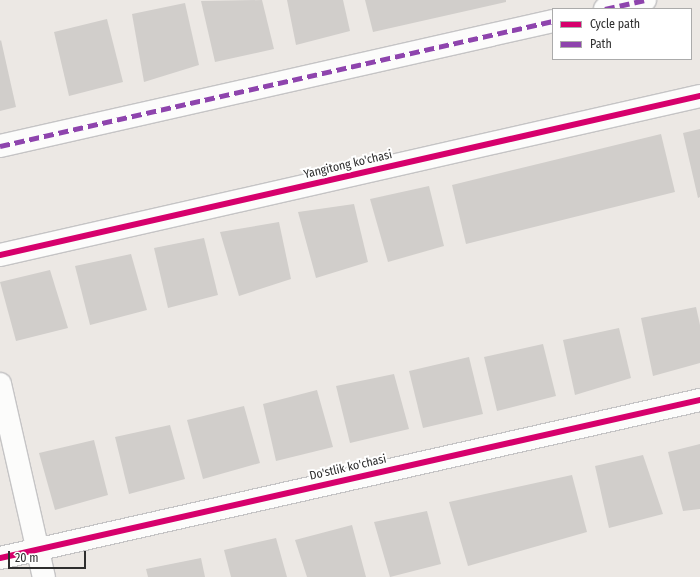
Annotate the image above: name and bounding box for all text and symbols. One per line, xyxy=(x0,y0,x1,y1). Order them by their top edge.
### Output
legend xyxy=(552,8,692,60)
text: Cycle path xyxy=(590,17,640,31)
text: Path xyxy=(590,37,612,51)
street label: Yangitong ko'chasi xyxy=(302,148,394,182)
street label: Do'stlik ko'chasi xyxy=(308,452,388,484)
scale bar xyxy=(10,543,88,569)
text: 20 m xyxy=(15,551,39,565)

